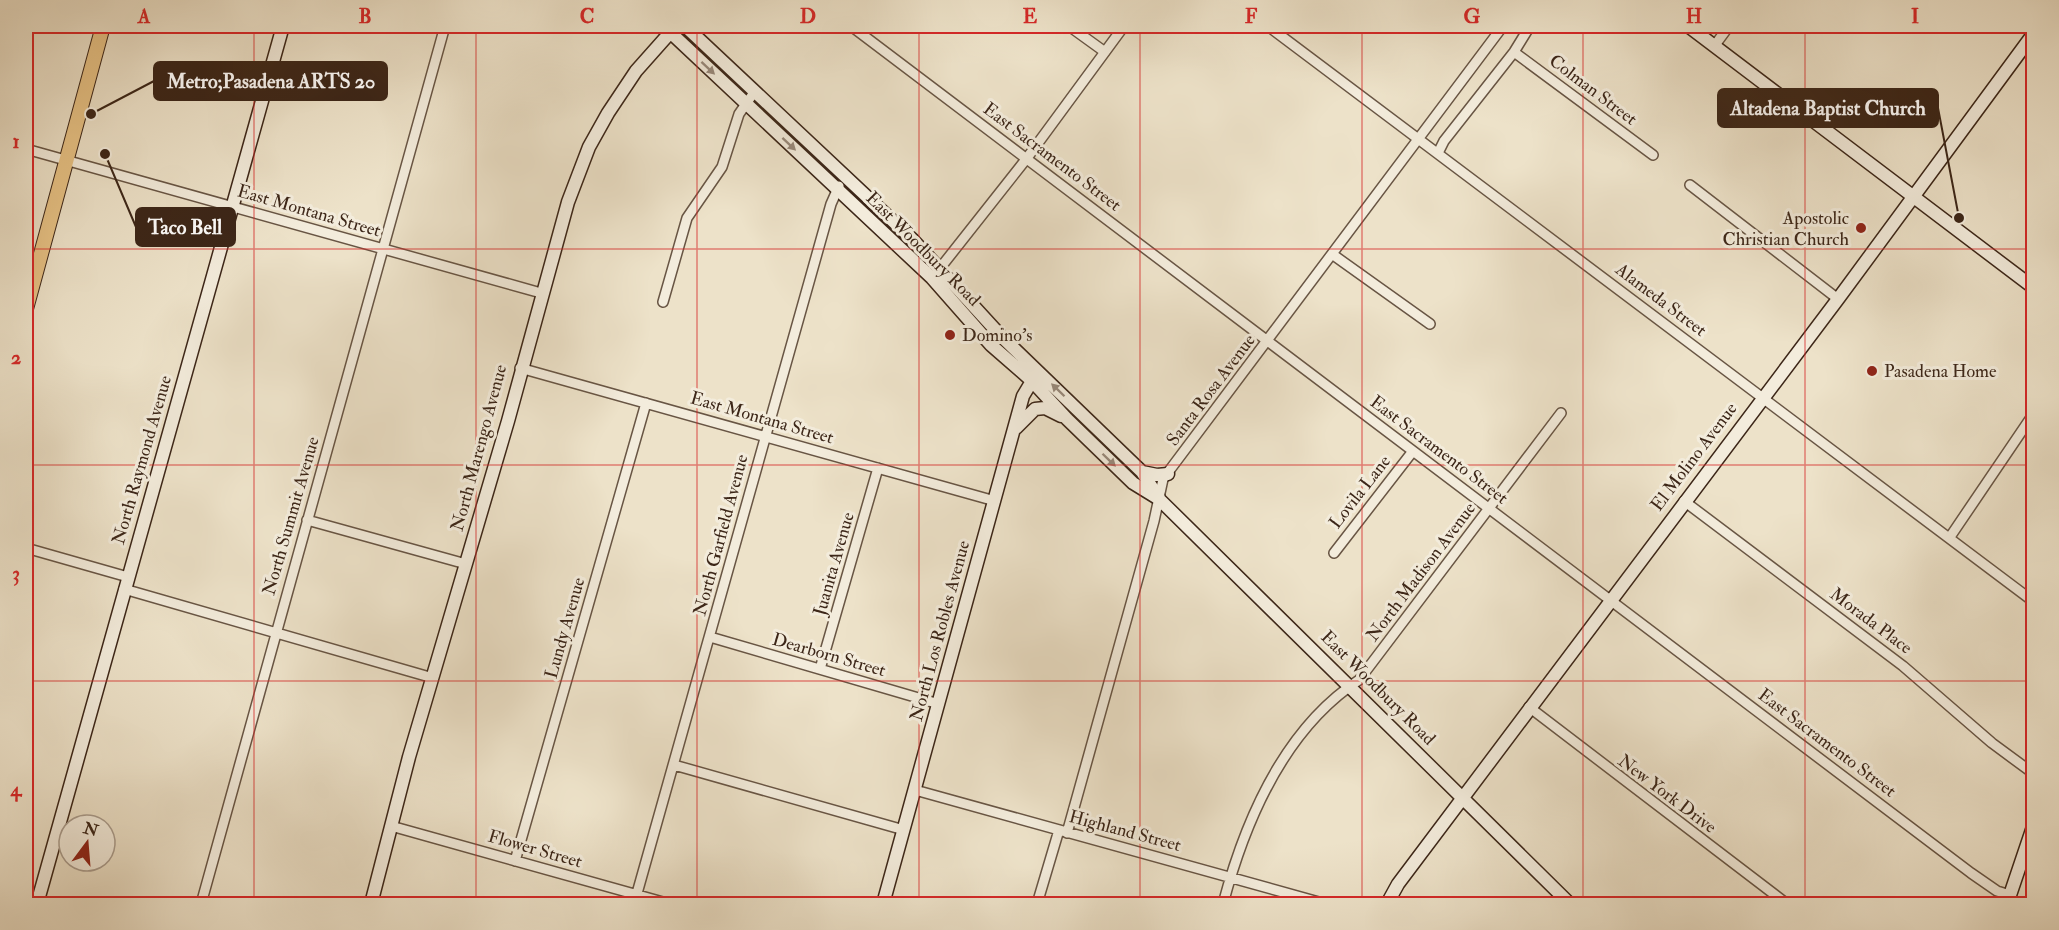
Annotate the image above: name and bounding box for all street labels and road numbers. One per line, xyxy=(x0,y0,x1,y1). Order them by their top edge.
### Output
street label: Colman Street xyxy=(1544,49,1642,131)
street label: East Sacramento Street xyxy=(978,98,1126,217)
street label: East Montana Street xyxy=(235,180,384,243)
street label: East Woodbury Road xyxy=(861,187,985,311)
street label: Alameda Street xyxy=(1610,258,1711,342)
street label: Santa Rosa Avenue xyxy=(1161,329,1261,451)
street label: North Marengo Avenue xyxy=(446,362,512,534)
street label: North Raymond Avenue xyxy=(107,372,177,547)
street label: East Montana Street xyxy=(688,387,837,450)
street label: East Sacramento Street xyxy=(1365,391,1513,510)
street label: El Molino Avenue xyxy=(1646,398,1743,516)
street label: North Summit Avenue xyxy=(257,434,325,598)
street label: Lovila Lane xyxy=(1324,450,1396,533)
street label: North Garfield Avenue xyxy=(688,451,754,618)
street label: North Madison Avenue xyxy=(1361,497,1481,646)
street label: Juanita Avenue xyxy=(808,509,860,619)
street label: North Los Robles Avenue xyxy=(905,538,975,724)
street label: Lundy Avenue xyxy=(540,574,591,681)
street label: Morada Place xyxy=(1825,583,1917,660)
street label: East Woodbury Road xyxy=(1316,626,1440,750)
street label: Dearborn Street xyxy=(770,628,889,682)
street label: East Sacramento Street xyxy=(1753,684,1901,803)
street label: New York Drive xyxy=(1613,749,1721,839)
street label: Highland Street xyxy=(1066,805,1184,857)
street label: Flower Street xyxy=(485,825,585,873)

